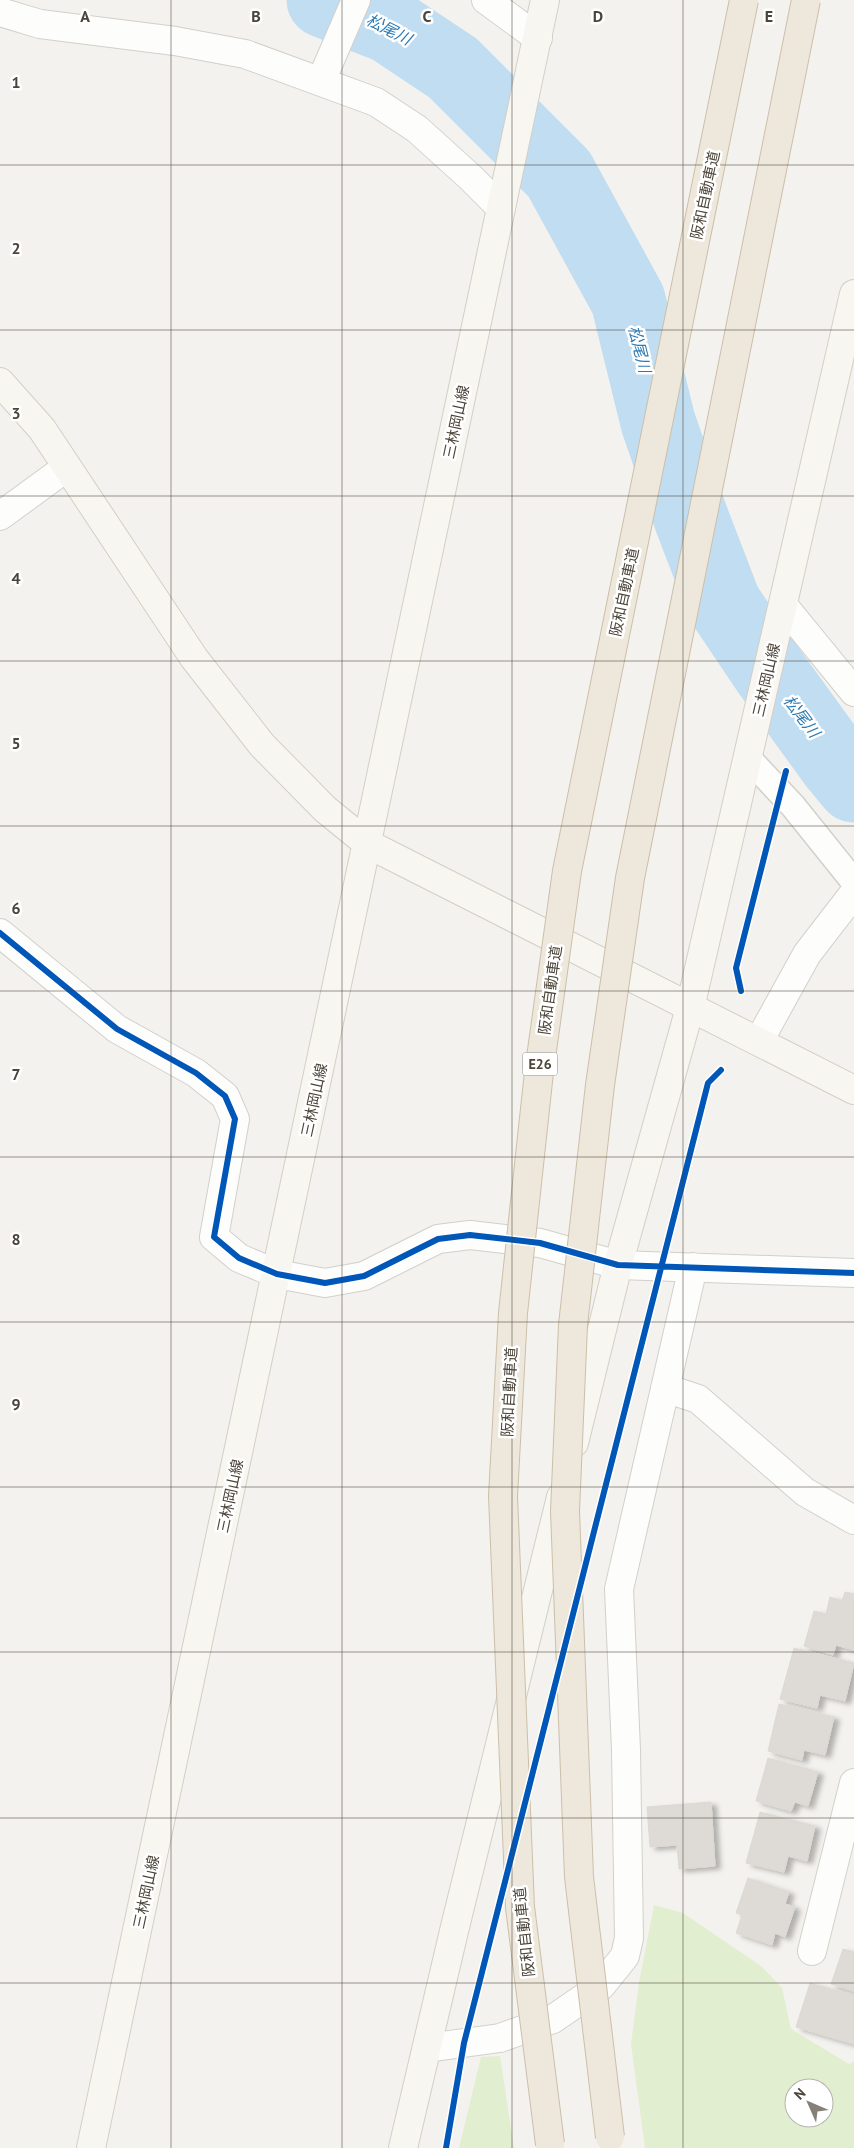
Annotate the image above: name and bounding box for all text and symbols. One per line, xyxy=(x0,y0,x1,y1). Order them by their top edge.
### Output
text: A xyxy=(80,6,90,26)
text: B xyxy=(251,6,261,26)
text: C xyxy=(423,6,432,26)
text: D xyxy=(593,6,603,26)
text: E xyxy=(765,6,773,26)
water label: 松尾川 xyxy=(363,9,417,50)
text: 1 xyxy=(11,72,21,92)
street label: 阪和自動車道 xyxy=(686,149,724,241)
text: 2 xyxy=(11,238,21,258)
water label: 松尾川 xyxy=(624,323,656,377)
street label: 三林岡山線 xyxy=(439,383,473,461)
text: 3 xyxy=(11,403,21,423)
street label: 阪和自動車道 xyxy=(605,546,643,638)
text: 4 xyxy=(11,568,21,588)
street label: 三林岡山線 xyxy=(748,641,784,719)
water label: 松尾川 xyxy=(780,691,826,743)
text: 5 xyxy=(11,733,21,753)
text: 6 xyxy=(11,898,21,918)
street label: 阪和自動車道 xyxy=(534,944,566,1036)
road number: E26 xyxy=(522,1052,558,1076)
street label: 三林岡山線 xyxy=(297,1061,331,1139)
text: 7 xyxy=(11,1064,21,1084)
text: 8 xyxy=(11,1229,21,1249)
street label: 阪和自動車道 xyxy=(497,1347,521,1437)
text: 9 xyxy=(11,1394,21,1414)
street label: 三林岡山線 xyxy=(213,1457,247,1535)
street label: 三林岡山線 xyxy=(129,1853,163,1931)
street label: 阪和自動車道 xyxy=(510,1886,538,1978)
north arrow xyxy=(784,2078,834,2128)
text: N xyxy=(790,2084,809,2103)

